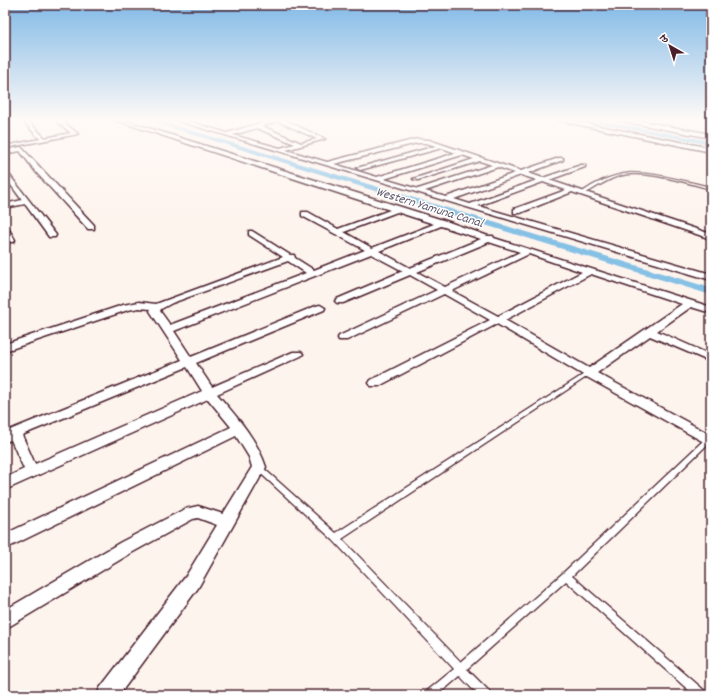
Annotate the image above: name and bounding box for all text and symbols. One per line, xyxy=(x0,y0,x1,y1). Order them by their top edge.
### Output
north arrow xyxy=(650,26,690,66)
text: उ xyxy=(657,31,673,49)
water label: Western Yamuna Canal xyxy=(373,183,486,234)

